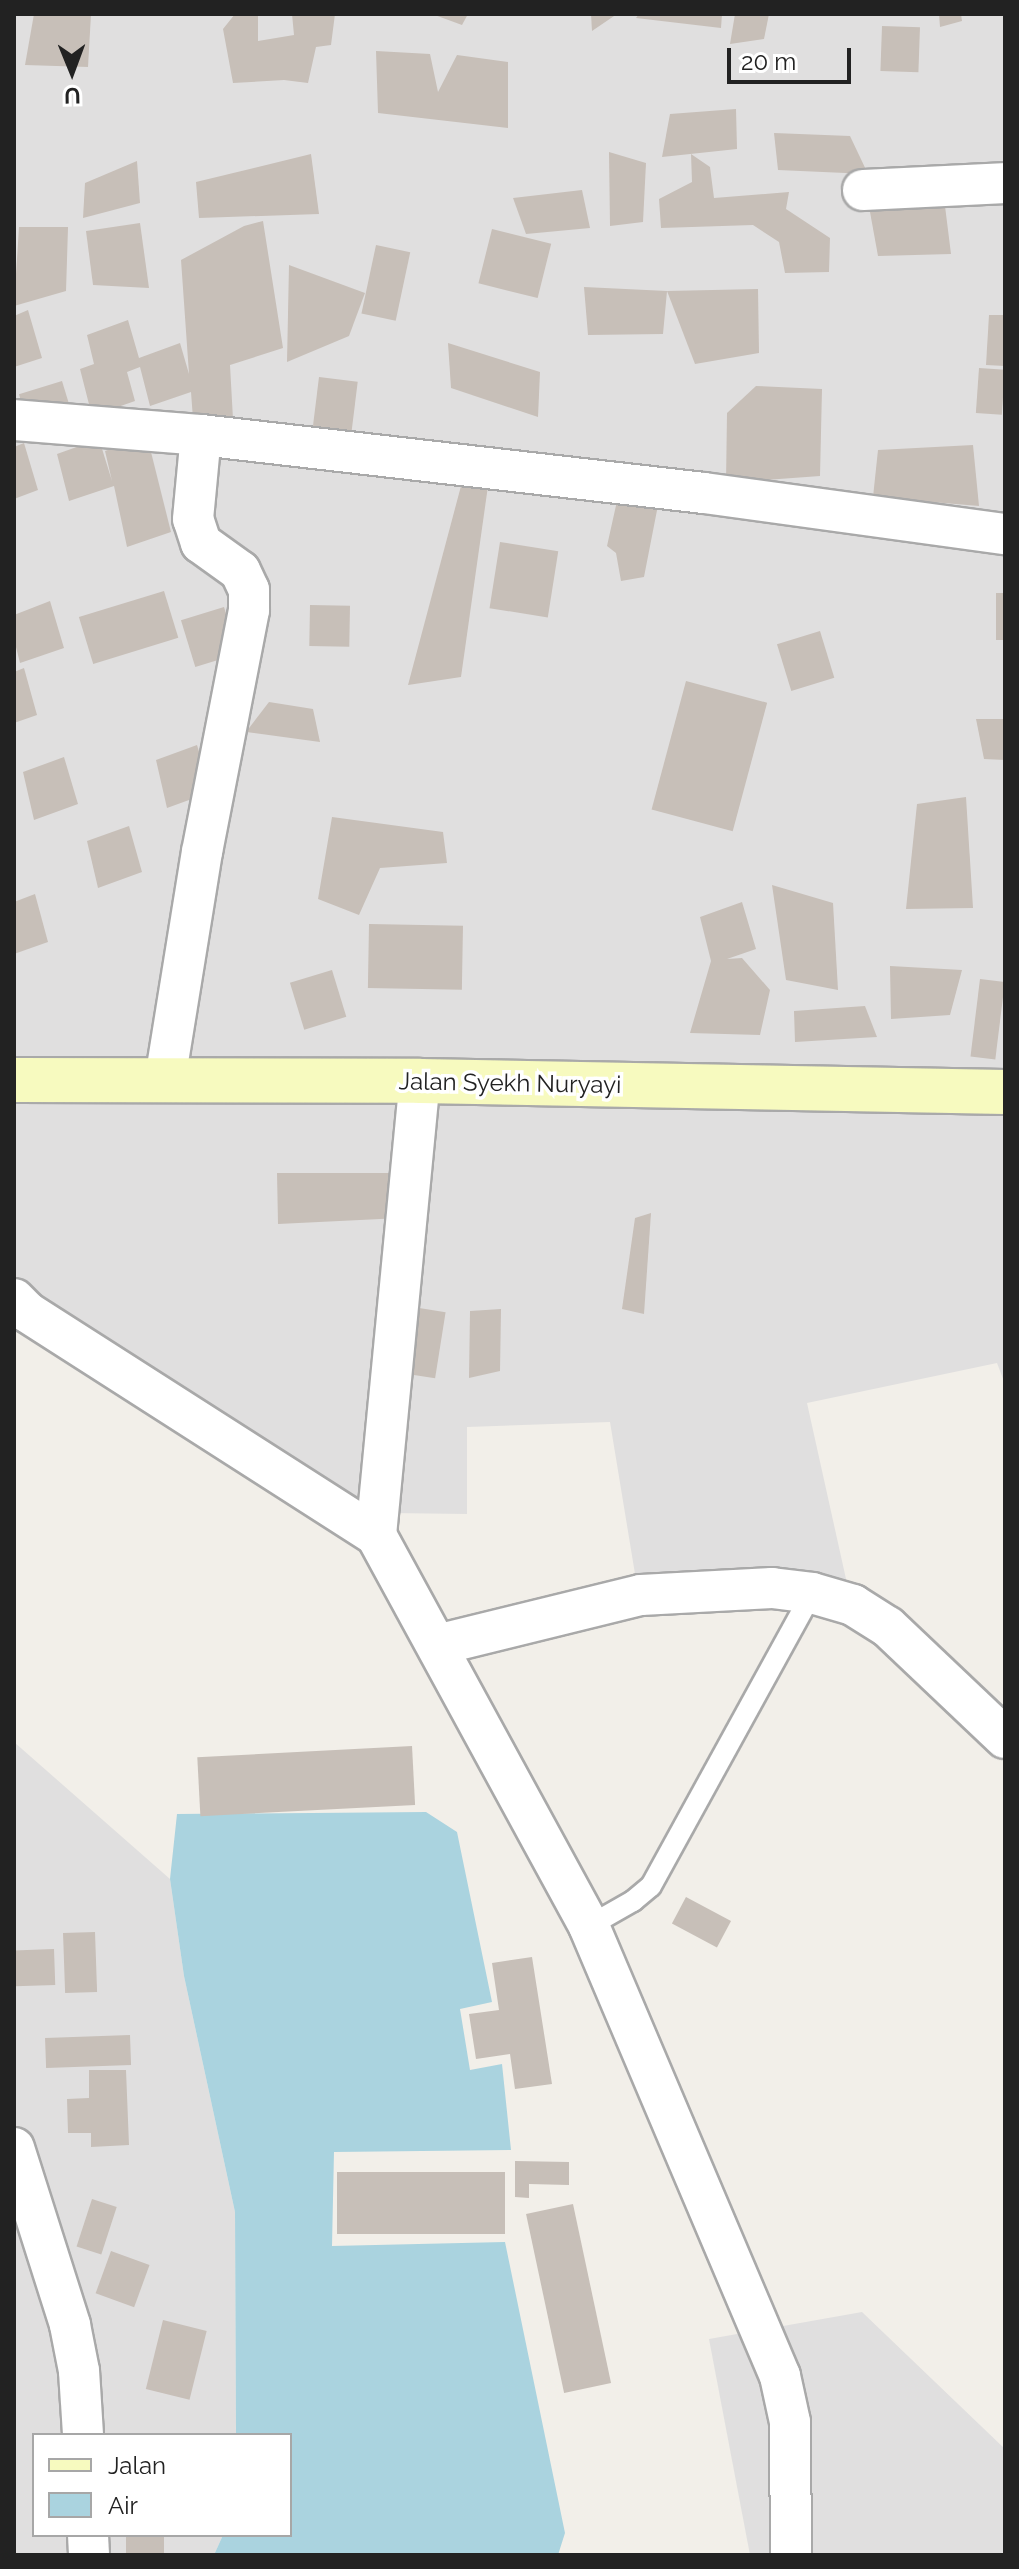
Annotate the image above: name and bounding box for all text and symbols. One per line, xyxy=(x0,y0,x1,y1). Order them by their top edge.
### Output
north arrow xyxy=(32,32,112,112)
scale bar xyxy=(731,32,855,82)
text: 20 m xyxy=(741,47,796,76)
text: U xyxy=(64,83,81,109)
street label: Jalan Syekh Nuryayi xyxy=(398,1067,622,1099)
legend xyxy=(32,2433,292,2537)
text: Jalan xyxy=(108,2451,166,2480)
text: Air xyxy=(108,2491,138,2520)

